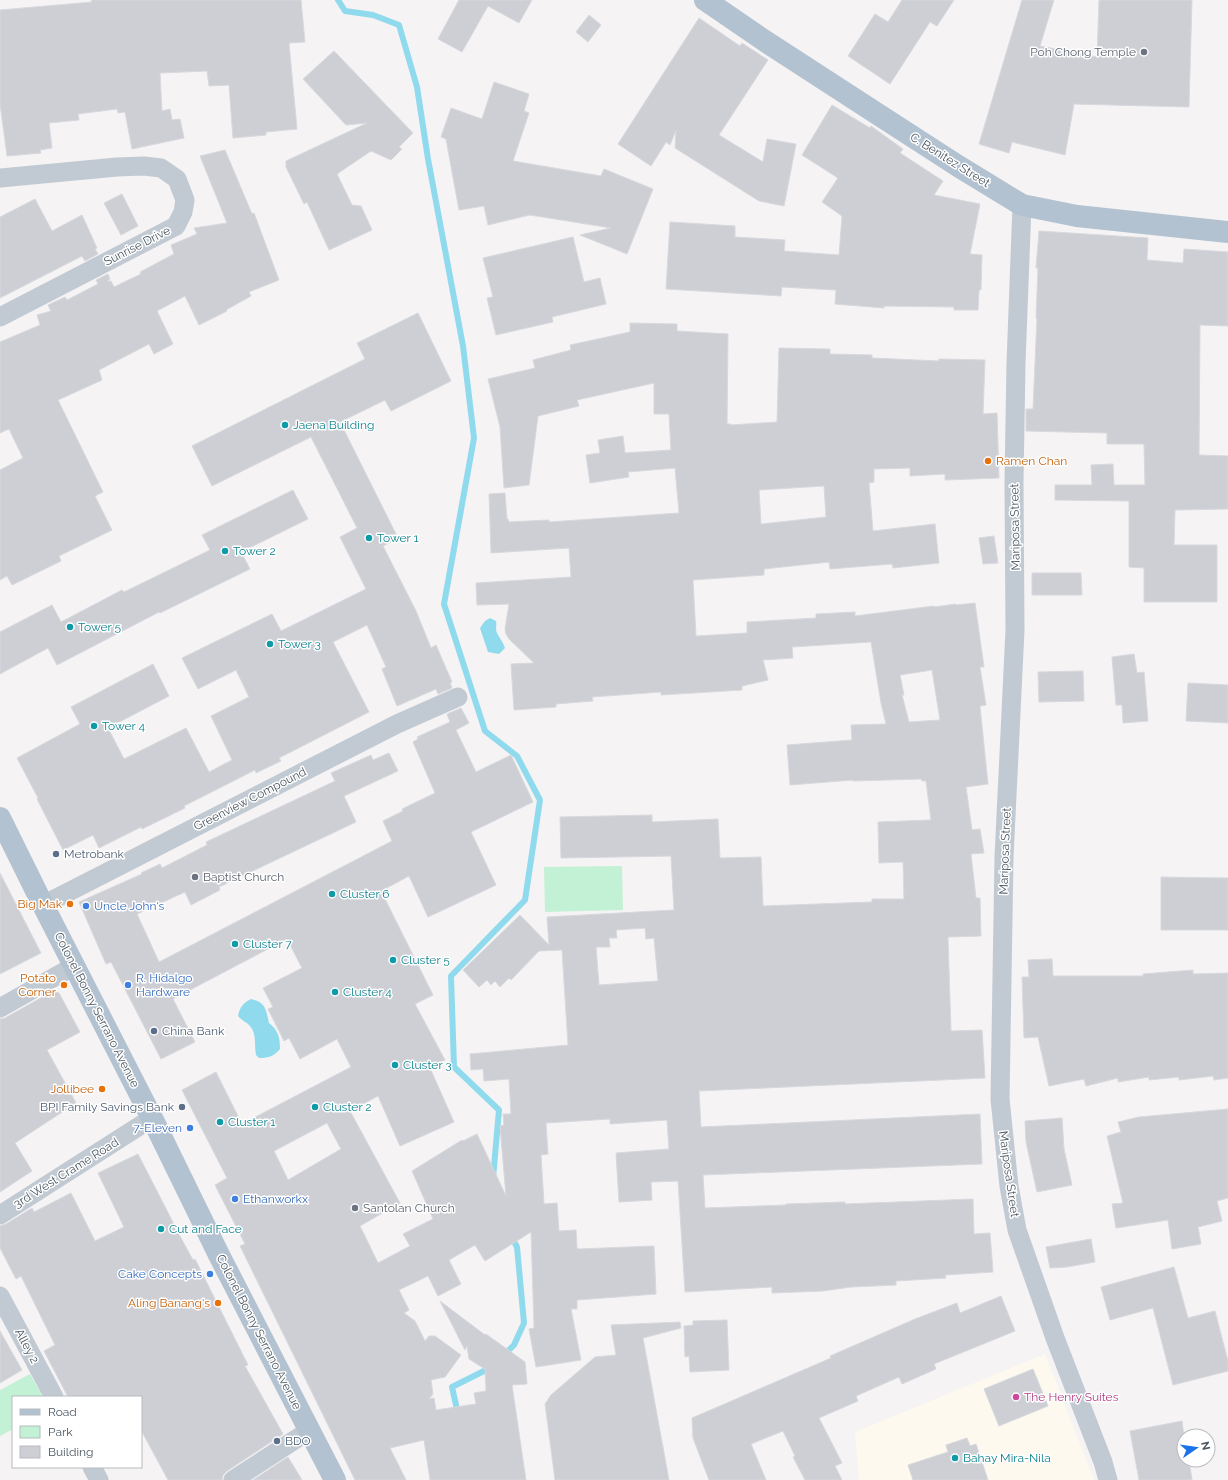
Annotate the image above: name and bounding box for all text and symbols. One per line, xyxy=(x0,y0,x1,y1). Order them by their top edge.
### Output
place label: Poh Chong Temple xyxy=(1030,45,1136,59)
marker: Poh Chong Temple xyxy=(1139,47,1149,57)
street label: C. Benitez Street xyxy=(908,130,992,190)
street label: Sunrise Drive xyxy=(101,223,173,269)
place label: Jaena Building xyxy=(293,418,374,432)
marker: Jaena Building xyxy=(280,420,290,430)
place label: Ramen Chan xyxy=(996,454,1067,468)
marker: Ramen Chan xyxy=(983,456,993,466)
street label: Mariposa Street xyxy=(1007,483,1023,571)
place label: Tower 1 xyxy=(377,531,419,545)
marker: Tower 1 xyxy=(364,533,374,543)
place label: Tower 2 xyxy=(233,544,276,558)
marker: Tower 2 xyxy=(220,546,230,556)
place label: Tower 5 xyxy=(78,620,121,634)
marker: Tower 5 xyxy=(65,622,75,632)
place label: Tower 3 xyxy=(278,637,321,651)
marker: Tower 3 xyxy=(265,639,275,649)
place label: Tower 4 xyxy=(102,719,145,733)
marker: Tower 4 xyxy=(89,721,99,731)
street label: Greenview Compound xyxy=(191,765,309,833)
street label: Mariposa Street xyxy=(996,807,1014,895)
place label: Metrobank xyxy=(64,847,125,861)
marker: Metrobank xyxy=(51,849,61,859)
place label: Baptist Church xyxy=(203,870,284,884)
marker: Baptist Church xyxy=(190,872,200,882)
place label: Cluster 6 xyxy=(340,887,390,901)
marker: Cluster 6 xyxy=(327,889,337,899)
place label: Big Mak xyxy=(18,897,63,911)
marker: Big Mak xyxy=(65,899,75,909)
place label: Uncle John's xyxy=(94,899,165,913)
marker: Uncle John's xyxy=(81,901,91,911)
street label: Colonel Bonny Serrano Avenue xyxy=(52,930,142,1090)
place label: Cluster 7 xyxy=(243,937,292,951)
marker: Cluster 7 xyxy=(230,939,240,949)
place label: Cluster 5 xyxy=(401,953,450,967)
marker: Cluster 5 xyxy=(388,955,398,965)
place label: Potato Corner xyxy=(18,971,57,999)
place label: R. Hidalgo Hardware xyxy=(136,971,192,999)
marker: Potato Corner xyxy=(59,980,69,990)
marker: R. Hidalgo Hardware xyxy=(123,980,133,990)
place label: Cluster 4 xyxy=(343,985,392,999)
marker: Cluster 4 xyxy=(330,987,340,997)
place label: China Bank xyxy=(162,1024,225,1038)
marker: China Bank xyxy=(149,1026,159,1036)
place label: Cluster 3 xyxy=(403,1058,452,1072)
marker: Cluster 3 xyxy=(390,1060,400,1070)
place label: Jollibee xyxy=(51,1082,94,1096)
marker: Jollibee xyxy=(97,1084,107,1094)
place label: BPI Family Savings Bank xyxy=(40,1100,175,1114)
place label: Cluster 2 xyxy=(323,1100,372,1114)
marker: BPI Family Savings Bank xyxy=(177,1102,187,1112)
marker: Cluster 2 xyxy=(310,1102,320,1112)
place label: Cluster 1 xyxy=(228,1115,276,1129)
marker: Cluster 1 xyxy=(215,1117,225,1127)
place label: 7-Eleven xyxy=(133,1121,182,1135)
marker: 7-Eleven xyxy=(185,1123,195,1133)
street label: Mariposa Street xyxy=(996,1130,1022,1218)
street label: 3rd West Crame Road xyxy=(11,1135,121,1211)
place label: Ethanworkx xyxy=(243,1192,308,1206)
marker: Ethanworkx xyxy=(230,1194,240,1204)
place label: Santolan Church xyxy=(363,1201,455,1215)
marker: Santolan Church xyxy=(350,1203,360,1213)
place label: Cut and Face xyxy=(169,1222,242,1236)
marker: Cut and Face xyxy=(156,1224,166,1234)
street label: Colonel Bonny Serrano Avenue xyxy=(214,1252,304,1412)
place label: Cake Concepts xyxy=(118,1267,202,1281)
marker: Cake Concepts xyxy=(205,1269,215,1279)
place label: Aling Banang's xyxy=(128,1296,210,1310)
marker: Aling Banang's xyxy=(213,1298,223,1308)
street label: Alley 2 xyxy=(12,1326,42,1366)
place label: The Henry Suites xyxy=(1024,1390,1119,1404)
marker: The Henry Suites xyxy=(1011,1392,1021,1402)
legend xyxy=(12,1396,142,1468)
text: Road xyxy=(48,1405,77,1419)
text: Park xyxy=(48,1425,73,1439)
north arrow xyxy=(1176,1428,1216,1468)
place label: BDO xyxy=(285,1434,311,1448)
marker: BDO xyxy=(272,1436,282,1446)
text: N xyxy=(1198,1440,1213,1451)
text: Building xyxy=(48,1445,94,1459)
place label: Bahay Mira-Nila xyxy=(963,1451,1051,1465)
marker: Bahay Mira-Nila xyxy=(950,1453,960,1463)

